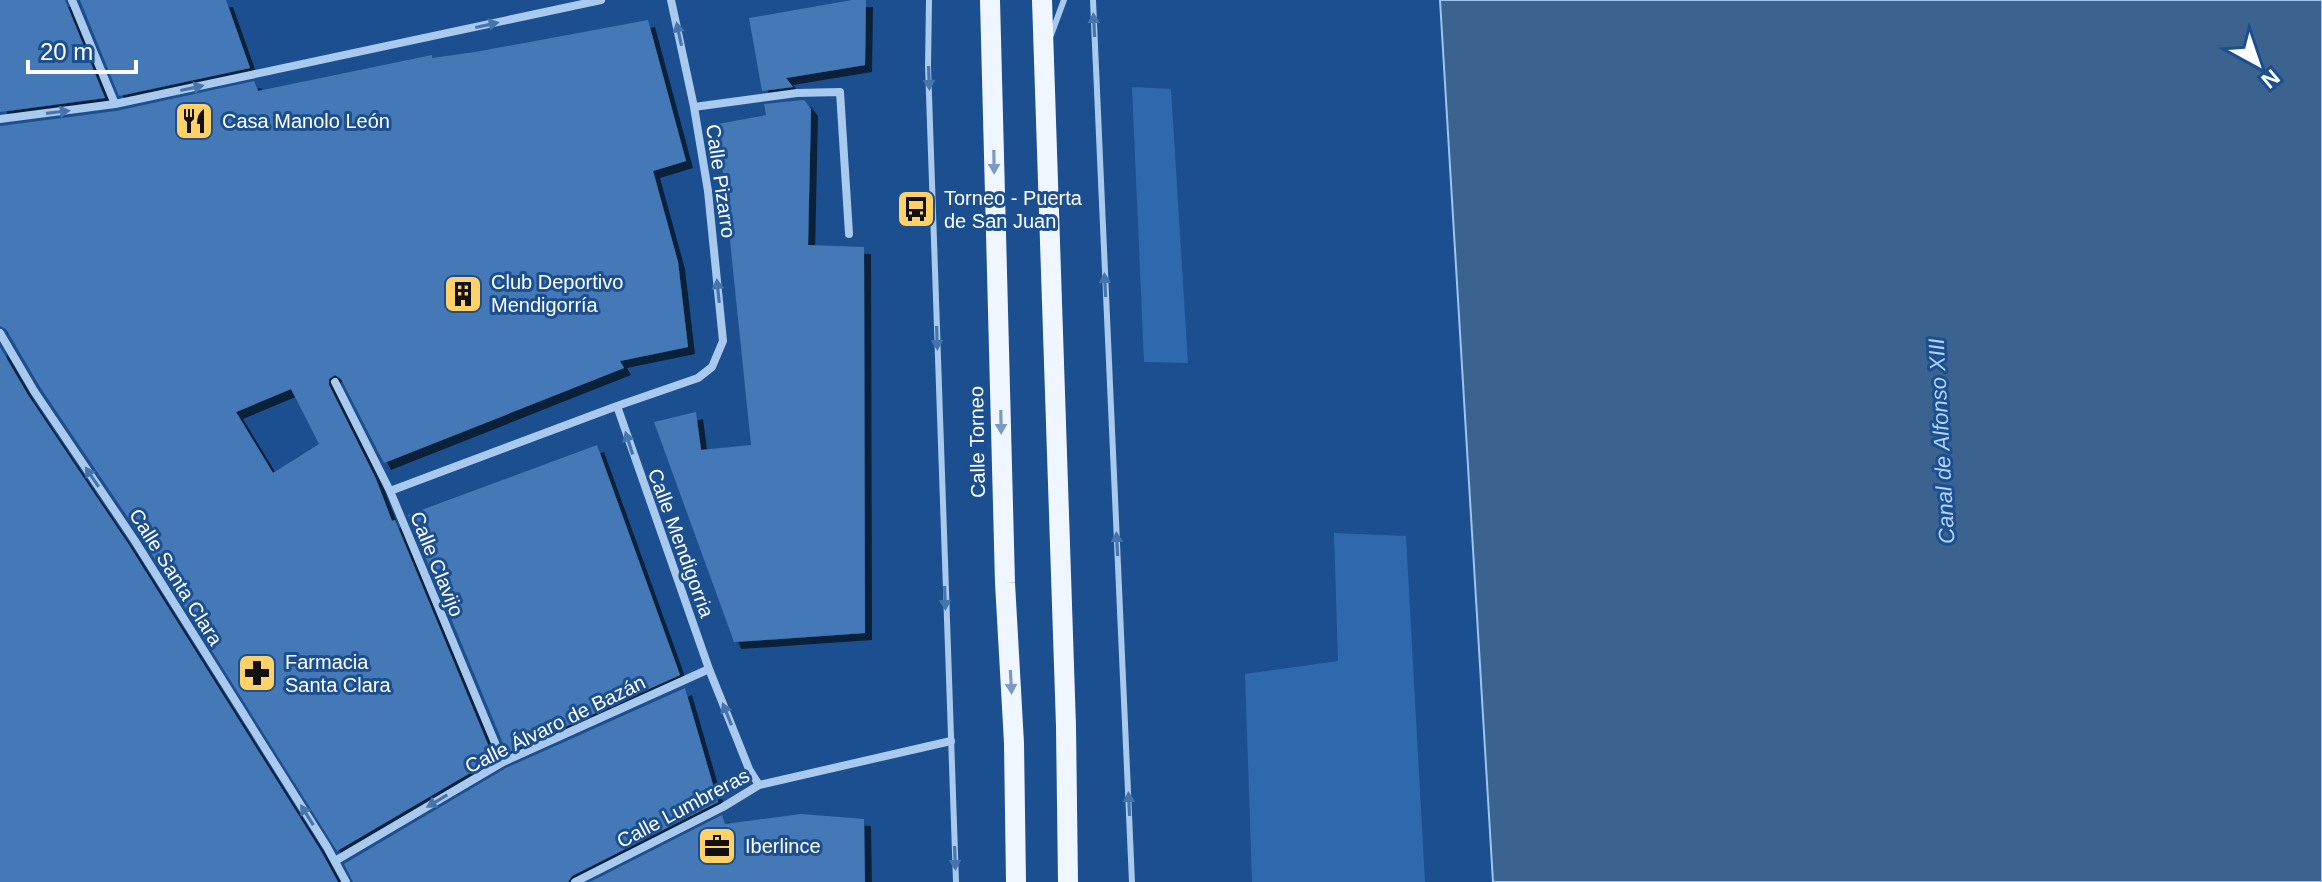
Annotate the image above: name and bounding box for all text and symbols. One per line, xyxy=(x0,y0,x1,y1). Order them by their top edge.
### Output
one-way arrow xyxy=(1087,12,1100,37)
one-way arrow xyxy=(474,18,499,30)
one-way arrow xyxy=(672,22,685,47)
scale bar xyxy=(28,24,136,74)
north arrow xyxy=(2218,24,2298,104)
text: 20 m xyxy=(40,38,93,65)
text: N xyxy=(2256,64,2285,94)
one-way arrow xyxy=(922,66,935,91)
one-way arrow xyxy=(179,81,204,94)
restaurant icon: Casa Manolo León xyxy=(173,100,215,142)
one-way arrow xyxy=(46,105,71,118)
place label: Casa Manolo León xyxy=(222,110,390,132)
street label: Calle Pizarro xyxy=(702,123,740,239)
one-way arrow xyxy=(988,150,1001,175)
place label: Torneo - Puerta de San Juan xyxy=(944,187,1083,232)
bus stop icon: Torneo - Puerta de San Juan xyxy=(895,188,937,230)
place label: Club Deportivo Mendigorría xyxy=(491,271,623,316)
one-way arrow xyxy=(1099,272,1112,297)
building icon: Club Deportivo Mendigorría xyxy=(442,273,484,315)
one-way arrow xyxy=(711,278,724,303)
one-way arrow xyxy=(931,326,944,351)
water label: Canal de Alfonso XIII xyxy=(1924,338,1959,544)
street label: Calle Torneo xyxy=(965,386,989,498)
one-way arrow xyxy=(994,410,1007,435)
one-way arrow xyxy=(622,431,634,455)
one-way arrow xyxy=(85,466,100,488)
street label: Calle Mendigorria xyxy=(644,466,718,621)
street label: Calle Santa Clara xyxy=(125,505,227,650)
street label: Calle Clavijo xyxy=(406,508,468,620)
one-way arrow xyxy=(1111,531,1124,556)
one-way arrow xyxy=(939,586,952,611)
place label: Farmacia Santa Clara xyxy=(285,651,391,696)
pharmacy icon: Farmacia Santa Clara xyxy=(236,652,278,694)
one-way arrow xyxy=(1004,670,1017,695)
street label: Calle Álvaro de Bazán xyxy=(461,671,649,777)
one-way arrow xyxy=(720,702,733,726)
street label: Calle Lumbreras xyxy=(613,764,753,852)
one-way arrow xyxy=(1122,791,1135,816)
one-way arrow xyxy=(426,794,448,808)
one-way arrow xyxy=(299,804,314,825)
office icon: Iberlince xyxy=(696,825,738,867)
place label: Iberlince xyxy=(745,835,821,857)
one-way arrow xyxy=(949,846,962,871)

